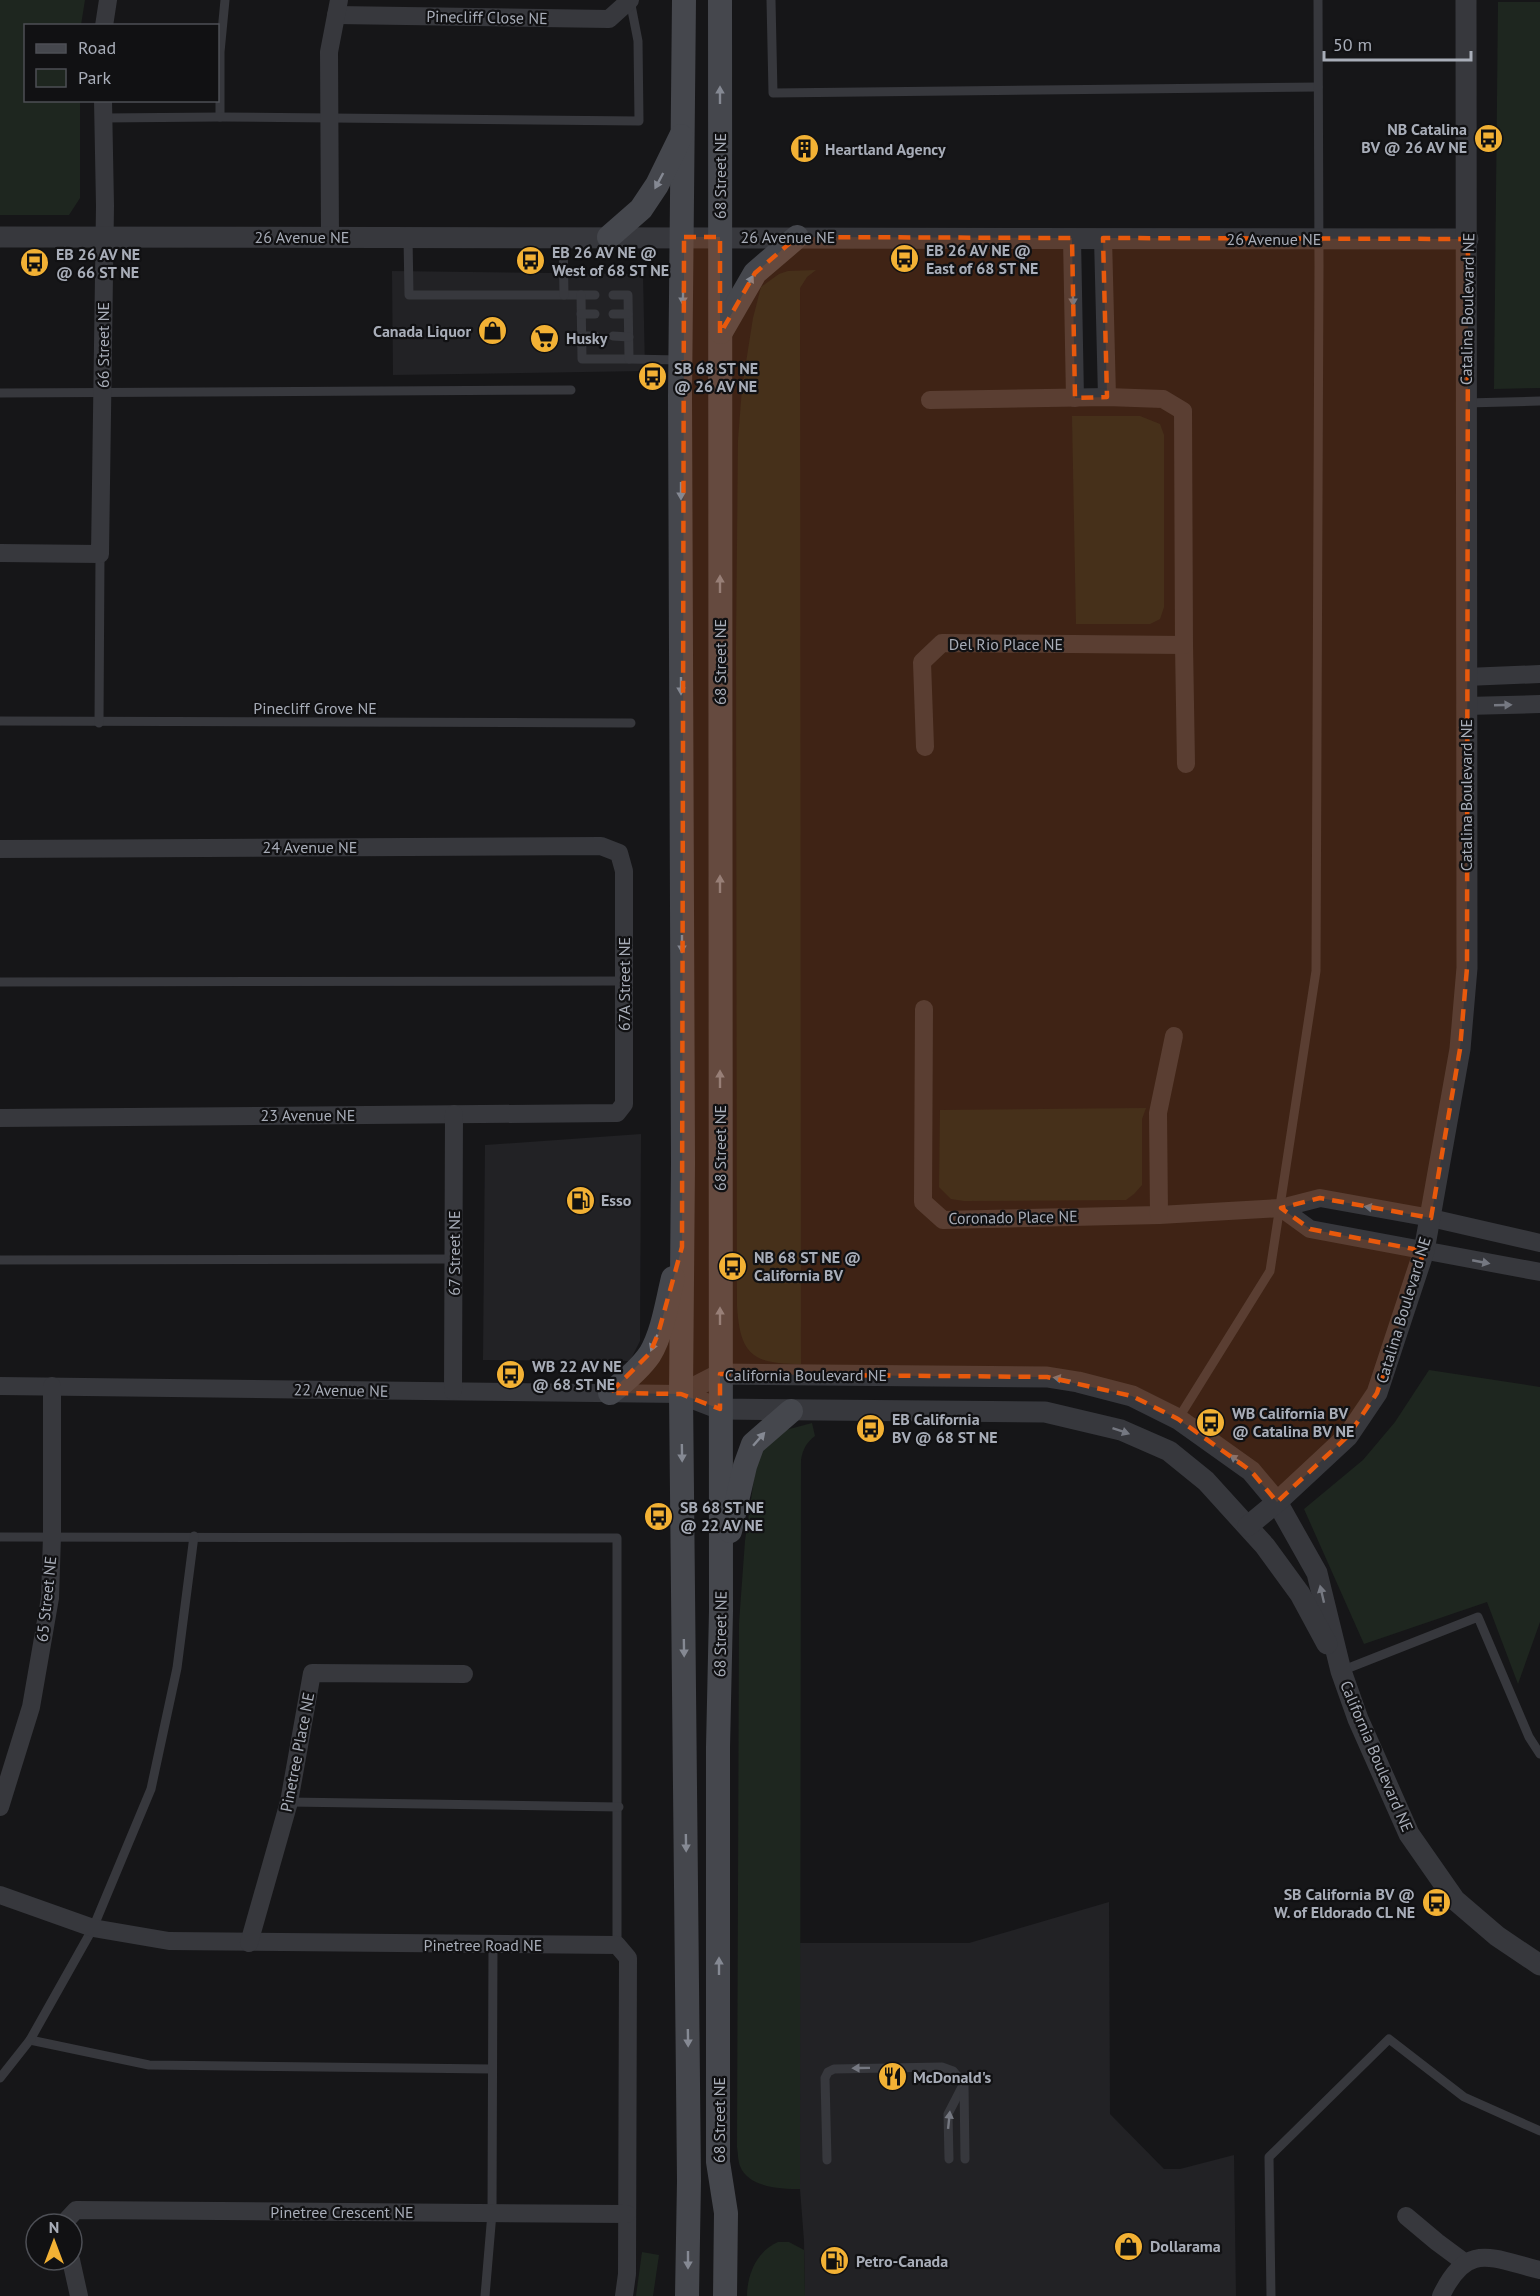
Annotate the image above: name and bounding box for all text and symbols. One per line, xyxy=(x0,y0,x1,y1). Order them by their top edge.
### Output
street label: Pinecliff Close NE xyxy=(426,6,548,28)
legend xyxy=(24,24,219,102)
scale bar xyxy=(1324,24,1471,62)
text: 50 m xyxy=(1333,33,1372,56)
text: Road xyxy=(78,36,116,59)
text: Park xyxy=(78,66,111,89)
one-way arrow xyxy=(715,85,725,104)
place label: NB Catalina BV @ 26 AV NE xyxy=(1361,119,1467,157)
bus stop icon: NB Catalina BV @ 26 AV NE xyxy=(1472,122,1504,154)
street label: 68 Street NE xyxy=(710,133,730,219)
building icon: Heartland Agency xyxy=(788,133,820,165)
place label: Heartland Agency xyxy=(825,139,946,159)
one-way arrow xyxy=(654,172,664,189)
street label: 26 Avenue NE xyxy=(255,227,349,247)
street label: 26 Avenue NE xyxy=(741,227,835,247)
street label: 26 Avenue NE xyxy=(1227,229,1321,249)
street label: Catalina Boulevard NE xyxy=(1456,233,1478,385)
place label: EB 26 AV NE @ East of 68 ST NE xyxy=(926,240,1038,278)
place label: EB 26 AV NE @ West of 68 ST NE xyxy=(552,242,669,280)
bus stop icon: EB 26 AV NE @ East of 68 ST NE xyxy=(889,243,921,275)
place label: EB 26 AV NE @ 66 ST NE xyxy=(56,244,140,282)
bus stop icon: EB 26 AV NE @ West of 68 ST NE xyxy=(515,245,547,277)
bus stop icon: EB 26 AV NE @ 66 ST NE xyxy=(19,247,51,279)
one-way arrow xyxy=(744,274,754,291)
one-way arrow xyxy=(678,286,687,305)
one-way arrow xyxy=(1068,287,1078,306)
street label: 66 Street NE xyxy=(93,302,113,388)
shop icon: Canada Liquor xyxy=(476,315,508,347)
place label: Canada Liquor xyxy=(373,321,471,341)
supermarket icon: Husky xyxy=(529,322,561,354)
place label: Husky xyxy=(566,328,608,348)
place label: SB 68 ST NE @ 26 AV NE xyxy=(674,358,758,396)
bus stop icon: SB 68 ST NE @ 26 AV NE xyxy=(637,361,669,393)
one-way arrow xyxy=(676,481,686,500)
one-way arrow xyxy=(715,574,725,593)
street label: 68 Street NE xyxy=(710,619,730,705)
street label: Del Rio Place NE xyxy=(949,634,1063,654)
one-way arrow xyxy=(677,676,686,695)
street label: Pinecliff Grove NE xyxy=(253,698,377,718)
one-way arrow xyxy=(1493,700,1512,710)
street label: Catalina Boulevard NE xyxy=(1456,719,1476,871)
street label: 24 Avenue NE xyxy=(263,837,357,857)
one-way arrow xyxy=(715,874,725,893)
one-way arrow xyxy=(677,934,687,953)
street label: 67A Street NE xyxy=(614,937,634,1031)
one-way arrow xyxy=(715,1069,725,1088)
street label: 23 Avenue NE xyxy=(261,1105,355,1125)
street label: 68 Street NE xyxy=(710,1105,730,1191)
fuel station icon: Esso xyxy=(564,1184,596,1216)
place label: Esso xyxy=(601,1190,632,1210)
one-way arrow xyxy=(1363,1203,1382,1212)
street label: Coronado Place NE xyxy=(948,1206,1078,1228)
street label: 67 Street NE xyxy=(444,1210,464,1296)
street label: Catalina Boulevard NE xyxy=(1371,1234,1435,1386)
place label: NB 68 ST NE @ California BV xyxy=(754,1247,861,1285)
bus stop icon: NB 68 ST NE @ California BV xyxy=(717,1250,749,1282)
one-way arrow xyxy=(1472,1258,1491,1267)
one-way arrow xyxy=(715,1306,725,1325)
one-way arrow xyxy=(649,1335,659,1353)
place label: WB 22 AV NE @ 68 ST NE xyxy=(532,1356,622,1394)
bus stop icon: WB 22 AV NE @ 68 ST NE xyxy=(495,1359,527,1391)
street label: California Boulevard NE xyxy=(725,1365,887,1385)
one-way arrow xyxy=(1052,1375,1071,1384)
street label: 22 Avenue NE xyxy=(293,1379,389,1401)
place label: WB California BV @ Catalina BV NE xyxy=(1232,1403,1354,1441)
bus stop icon: WB California BV @ Catalina BV NE xyxy=(1195,1406,1227,1438)
place label: EB California BV @ 68 ST NE xyxy=(892,1409,998,1447)
bus stop icon: EB California BV @ 68 ST NE xyxy=(855,1412,887,1444)
one-way arrow xyxy=(1112,1426,1130,1436)
one-way arrow xyxy=(752,1432,765,1447)
one-way arrow xyxy=(677,1443,686,1462)
one-way arrow xyxy=(1229,1455,1244,1467)
place label: SB 68 ST NE @ 22 AV NE xyxy=(680,1497,764,1535)
bus stop icon: SB 68 ST NE @ 22 AV NE xyxy=(643,1500,675,1532)
street label: 65 Street NE xyxy=(32,1555,60,1643)
one-way arrow xyxy=(1317,1585,1327,1603)
street label: 68 Street NE xyxy=(709,1591,731,1677)
one-way arrow xyxy=(679,1638,688,1657)
street label: California Boulevard NE xyxy=(1336,1677,1418,1835)
street label: Pinetree Place NE xyxy=(276,1690,318,1814)
one-way arrow xyxy=(681,1833,690,1852)
place label: SB California BV @ W. of Eldorado CL NE xyxy=(1274,1884,1415,1922)
bus stop icon: SB California BV @ W. of Eldorado CL NE xyxy=(1420,1887,1452,1919)
street label: Pinetree Road NE xyxy=(424,1935,542,1955)
one-way arrow xyxy=(714,1957,724,1976)
one-way arrow xyxy=(683,2028,693,2047)
restaurant icon: McDonald's xyxy=(876,2061,908,2093)
one-way arrow xyxy=(852,2063,871,2073)
place label: McDonald's xyxy=(913,2067,992,2087)
street label: 68 Street NE xyxy=(709,2077,729,2163)
one-way arrow xyxy=(944,2110,954,2129)
street label: Pinetree Crescent NE xyxy=(270,2202,414,2222)
north arrow xyxy=(24,2212,84,2272)
text: N xyxy=(49,2217,59,2237)
shop icon: Dollarama xyxy=(1113,2230,1145,2262)
place label: Dollarama xyxy=(1150,2236,1221,2256)
fuel station icon: Petro-Canada xyxy=(819,2245,851,2277)
one-way arrow xyxy=(683,2251,693,2270)
place label: Petro-Canada xyxy=(856,2251,948,2271)

